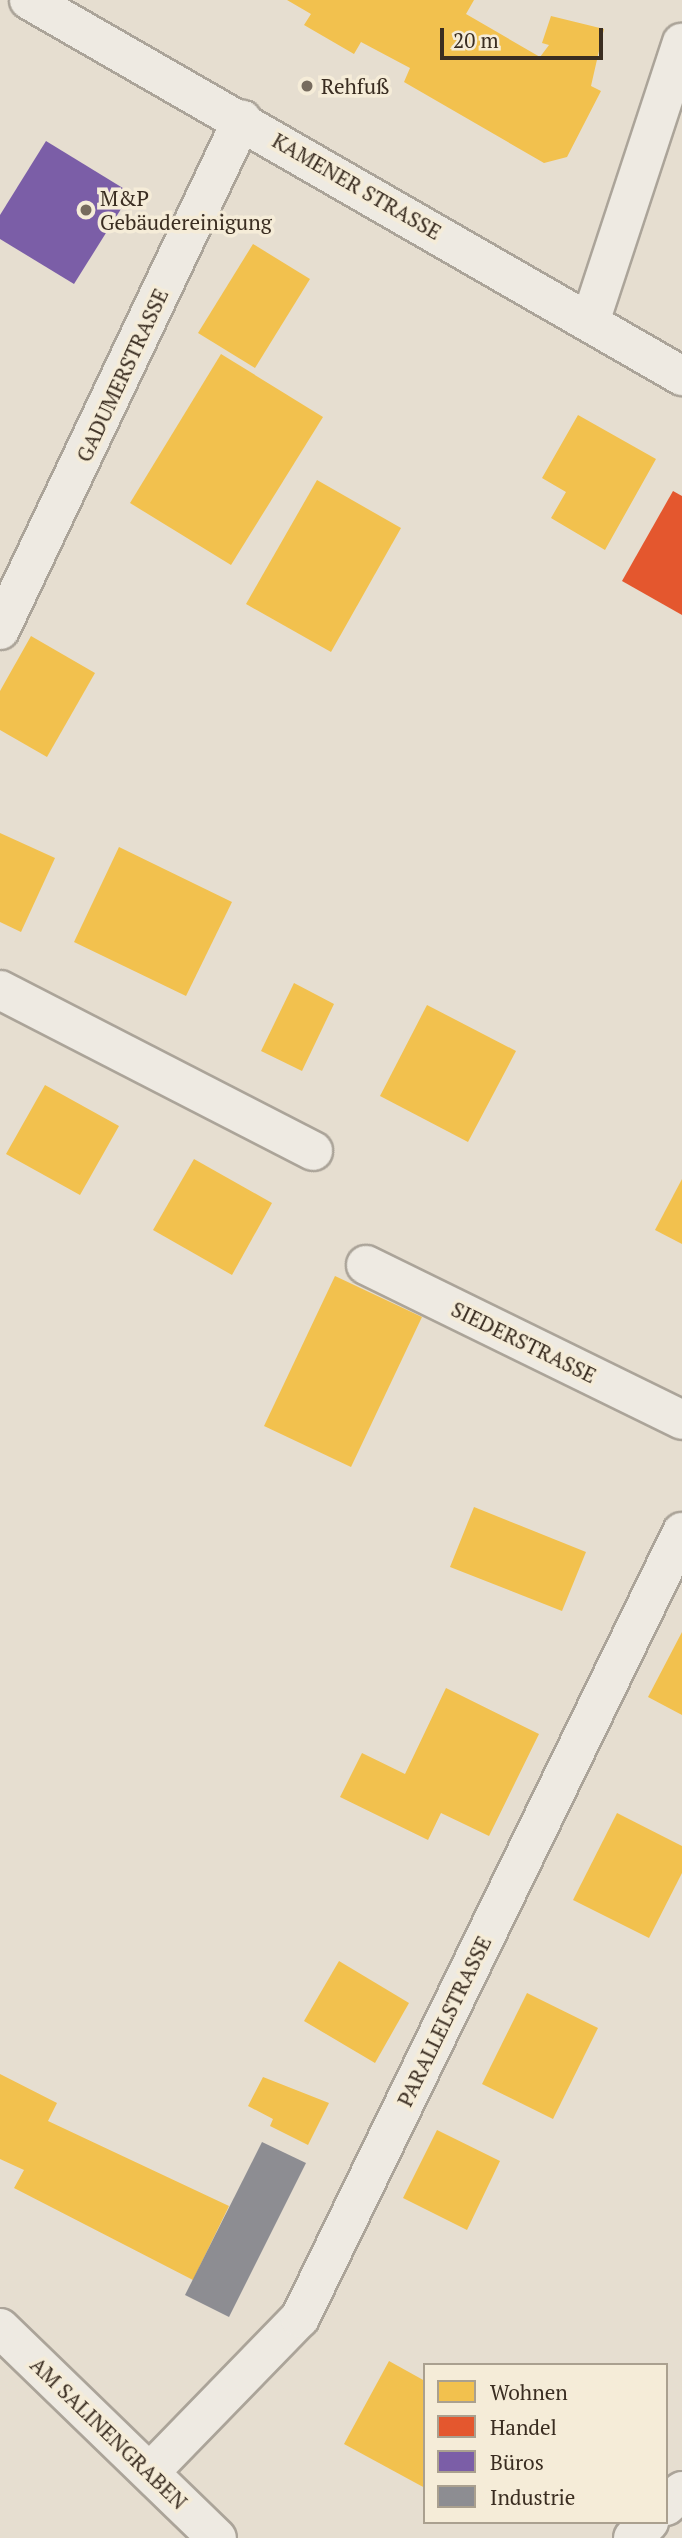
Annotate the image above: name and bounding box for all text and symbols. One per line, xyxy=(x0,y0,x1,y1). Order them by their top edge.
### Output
scale bar xyxy=(444,14,607,58)
text: 20 m xyxy=(453,26,499,54)
place label: Rehfuß xyxy=(321,73,390,99)
marker: Rehfuß xyxy=(299,78,315,94)
street label: KAMENER STRASSE xyxy=(268,127,446,245)
place label: M&P Gebäudereinigung xyxy=(100,185,272,235)
marker: M&P Gebäudereinigung xyxy=(78,202,94,218)
street label: GADUMERSTRASSE xyxy=(71,284,173,466)
street label: SIEDERSTRASSE xyxy=(447,1296,601,1388)
street label: PARALLELSTRASSE xyxy=(392,1932,496,2110)
street label: AM SALINENGRABEN xyxy=(26,2352,192,2514)
legend xyxy=(423,2363,668,2524)
text: Wohnen xyxy=(490,2378,568,2406)
text: Handel xyxy=(490,2413,557,2441)
text: Büros xyxy=(490,2448,544,2476)
text: Industrie xyxy=(490,2483,575,2511)

